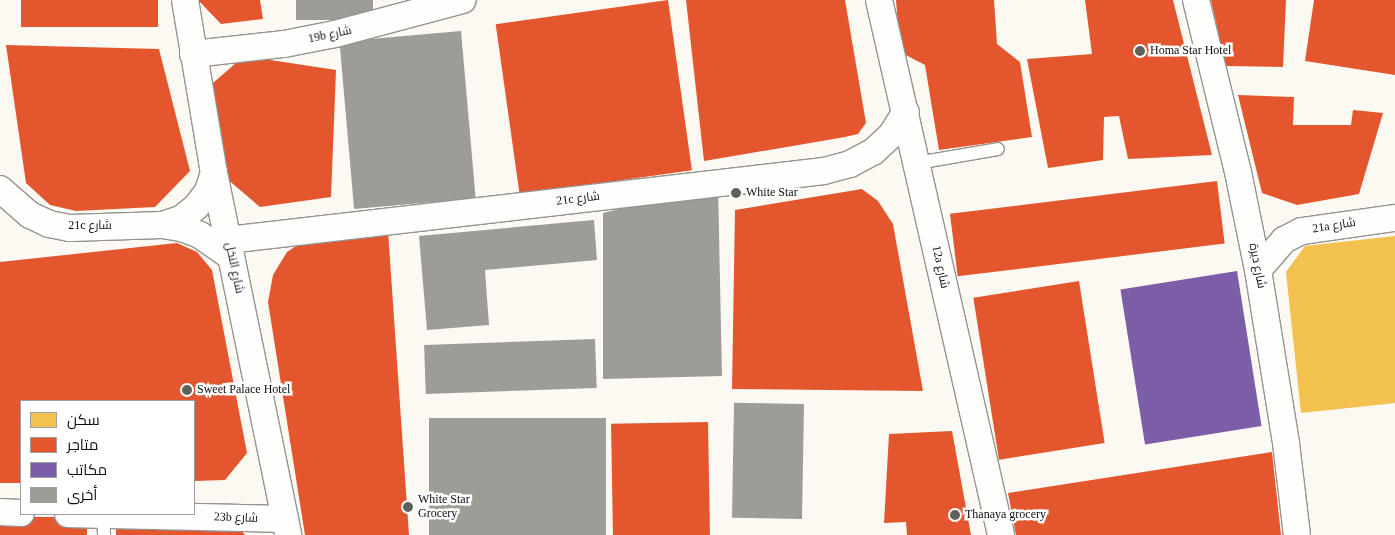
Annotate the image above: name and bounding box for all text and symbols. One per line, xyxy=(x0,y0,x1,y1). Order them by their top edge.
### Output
street label: 19b شارع xyxy=(307,23,353,47)
place label: Homa Star Hotel xyxy=(1150,44,1231,58)
marker: Homa Star Hotel xyxy=(1134,45,1146,57)
place label: White Star xyxy=(746,186,798,200)
marker: White Star xyxy=(730,187,742,199)
street label: 21c شارع xyxy=(555,189,601,209)
street label: 21a شارع xyxy=(1311,215,1357,237)
street label: 21c شارع xyxy=(68,219,112,233)
street label: شارع النخل xyxy=(222,241,246,295)
street label: شارع ديرة xyxy=(1246,242,1268,290)
street label: 12a شارع xyxy=(928,244,952,290)
place label: Sweet Palace Hotel xyxy=(197,383,290,397)
marker: Sweet Palace Hotel xyxy=(181,384,193,396)
legend xyxy=(20,400,195,515)
text: سكن xyxy=(67,412,100,428)
text: متاجر xyxy=(67,437,98,453)
text: مكاتب xyxy=(67,462,107,478)
text: أخرى xyxy=(67,487,97,503)
place label: White Star Grocery xyxy=(418,493,470,521)
marker: White Star Grocery xyxy=(402,501,414,513)
place label: Thanaya grocery xyxy=(965,508,1046,522)
marker: Thanaya grocery xyxy=(949,509,961,521)
street label: 23b شارع xyxy=(214,510,258,526)

